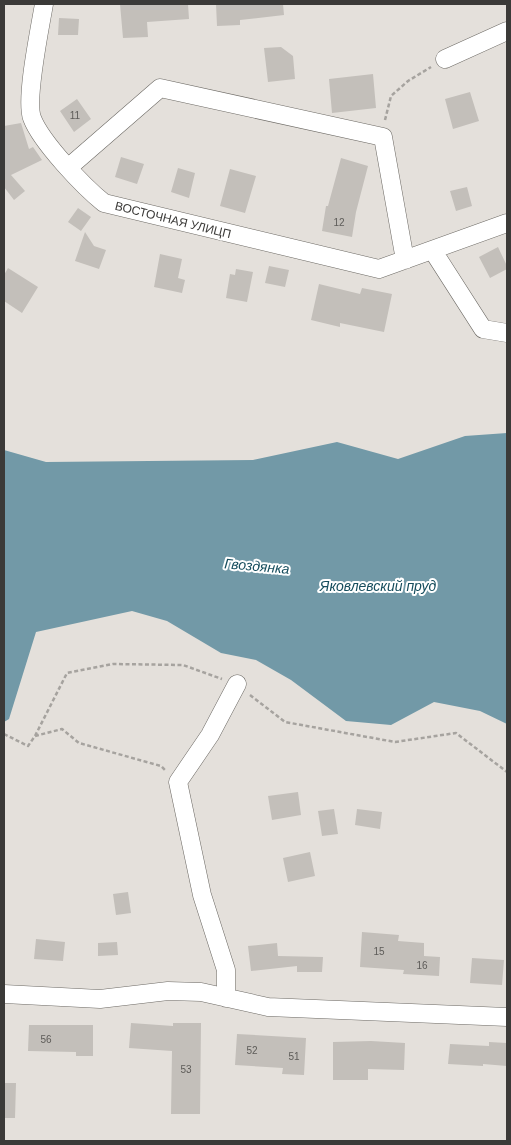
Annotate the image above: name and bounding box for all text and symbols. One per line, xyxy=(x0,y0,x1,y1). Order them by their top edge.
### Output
house number: 11 xyxy=(70,110,81,121)
street label: ВОСТОЧНАЯ УЛИЦП xyxy=(114,199,232,241)
house number: 12 xyxy=(333,217,345,228)
water label: Гвоздянка xyxy=(224,555,290,577)
water label: Яковлевский пруд xyxy=(319,578,436,594)
house number: 15 xyxy=(373,946,385,957)
house number: 16 xyxy=(416,960,428,971)
house number: 56 xyxy=(40,1034,52,1045)
house number: 52 xyxy=(246,1045,258,1056)
house number: 51 xyxy=(288,1051,300,1062)
house number: 53 xyxy=(180,1064,192,1075)

